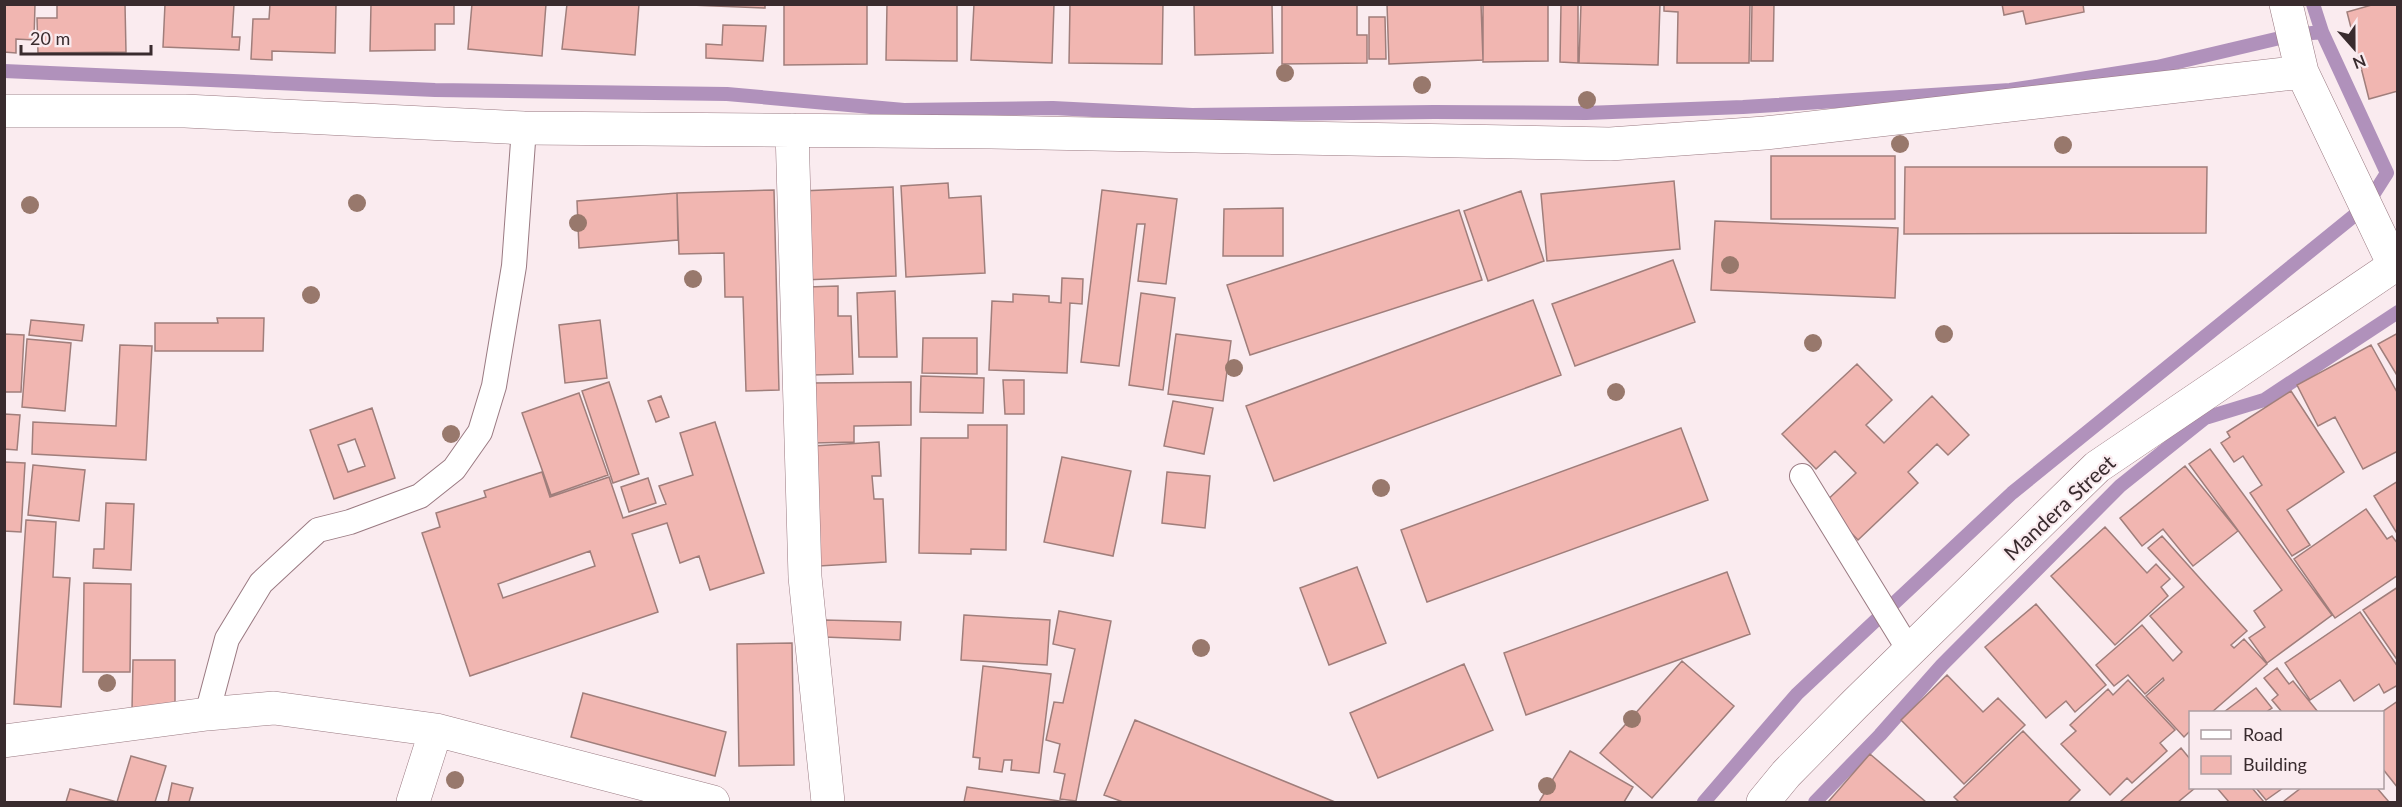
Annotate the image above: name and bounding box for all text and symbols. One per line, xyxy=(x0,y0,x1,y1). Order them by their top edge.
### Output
scale bar xyxy=(21,18,152,56)
north arrow xyxy=(2324,18,2384,78)
text: 20 m xyxy=(30,27,70,49)
text: N xyxy=(2350,51,2369,74)
street label: Mandera Street xyxy=(1998,449,2120,565)
legend xyxy=(2189,711,2384,789)
text: Road xyxy=(2243,723,2283,745)
text: Building xyxy=(2243,753,2307,775)

